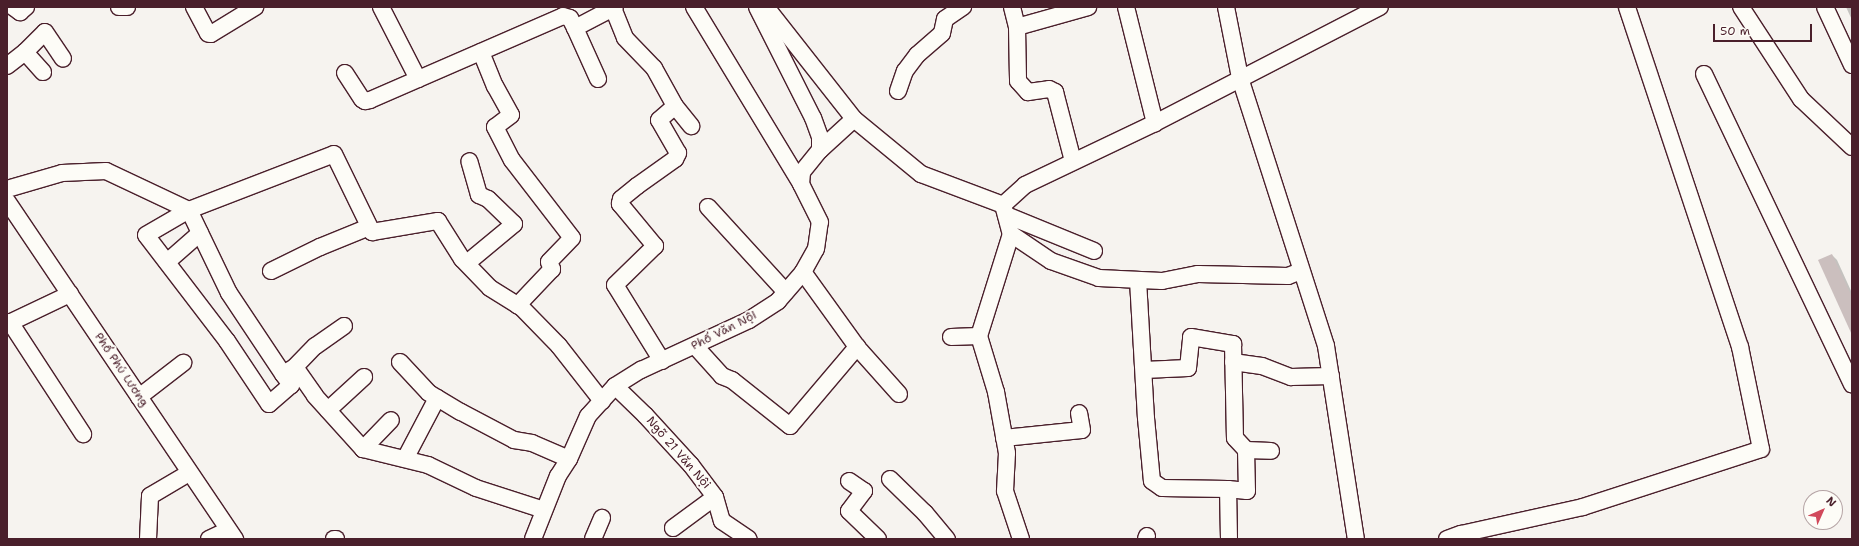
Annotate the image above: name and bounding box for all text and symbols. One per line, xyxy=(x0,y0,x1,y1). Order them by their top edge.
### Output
scale bar xyxy=(1715,16,1814,42)
text: 50 m xyxy=(1720,23,1750,39)
street label: Phố Văn Nội xyxy=(689,308,759,354)
street label: Phố Phú Lương xyxy=(91,330,151,410)
street label: Ngõ 21 Văn Nội xyxy=(643,414,713,492)
north arrow xyxy=(1803,490,1843,530)
text: N xyxy=(1823,493,1840,510)

